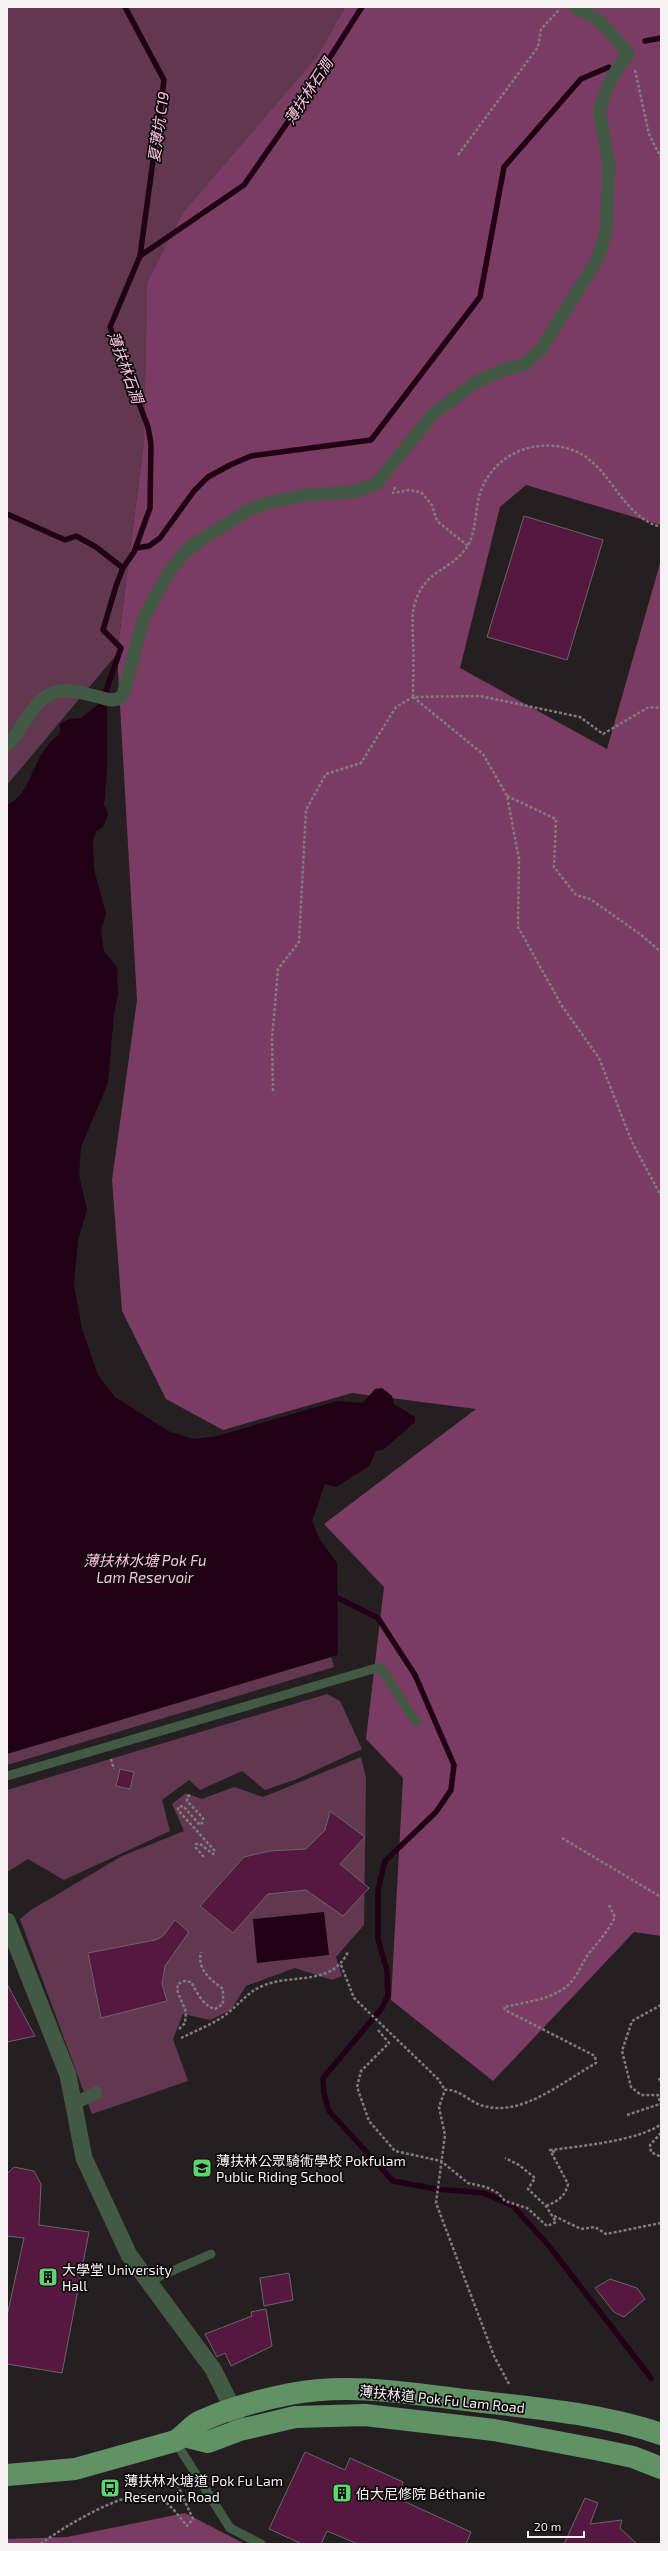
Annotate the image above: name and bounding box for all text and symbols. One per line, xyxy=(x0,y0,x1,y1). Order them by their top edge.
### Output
water label: 薄扶林石澗 xyxy=(280,53,337,127)
water label: 夏薄坑 C19 xyxy=(144,90,172,164)
water label: 薄扶林石澗 xyxy=(105,329,148,407)
water label: 薄扶林水塘 Pok Fu Lam Reservoir xyxy=(83,1551,207,1586)
place label: 薄扶林公眾騎術學校 Pokfulam Public Riding School xyxy=(216,2152,406,2185)
school or university icon: 薄扶林公眾騎術學校 Pokfulam Public Riding School xyxy=(191,2157,213,2179)
place label: 大學堂 University Hall xyxy=(62,2261,172,2294)
building icon: 大學堂 University Hall xyxy=(37,2266,59,2288)
street label: 薄扶林道 Pok Fu Lam Road xyxy=(358,2382,526,2416)
place label: 薄扶林水塘道 Pok Fu Lam Reservoir Road xyxy=(124,2472,283,2505)
bus stop icon: 薄扶林水塘道 Pok Fu Lam Reservoir Road xyxy=(99,2477,121,2499)
building icon: 伯大尼修院 Béthanie xyxy=(331,2482,353,2504)
place label: 伯大尼修院 Béthanie xyxy=(356,2485,486,2502)
scale bar xyxy=(528,2513,584,2539)
text: 20 m xyxy=(534,2519,561,2533)

